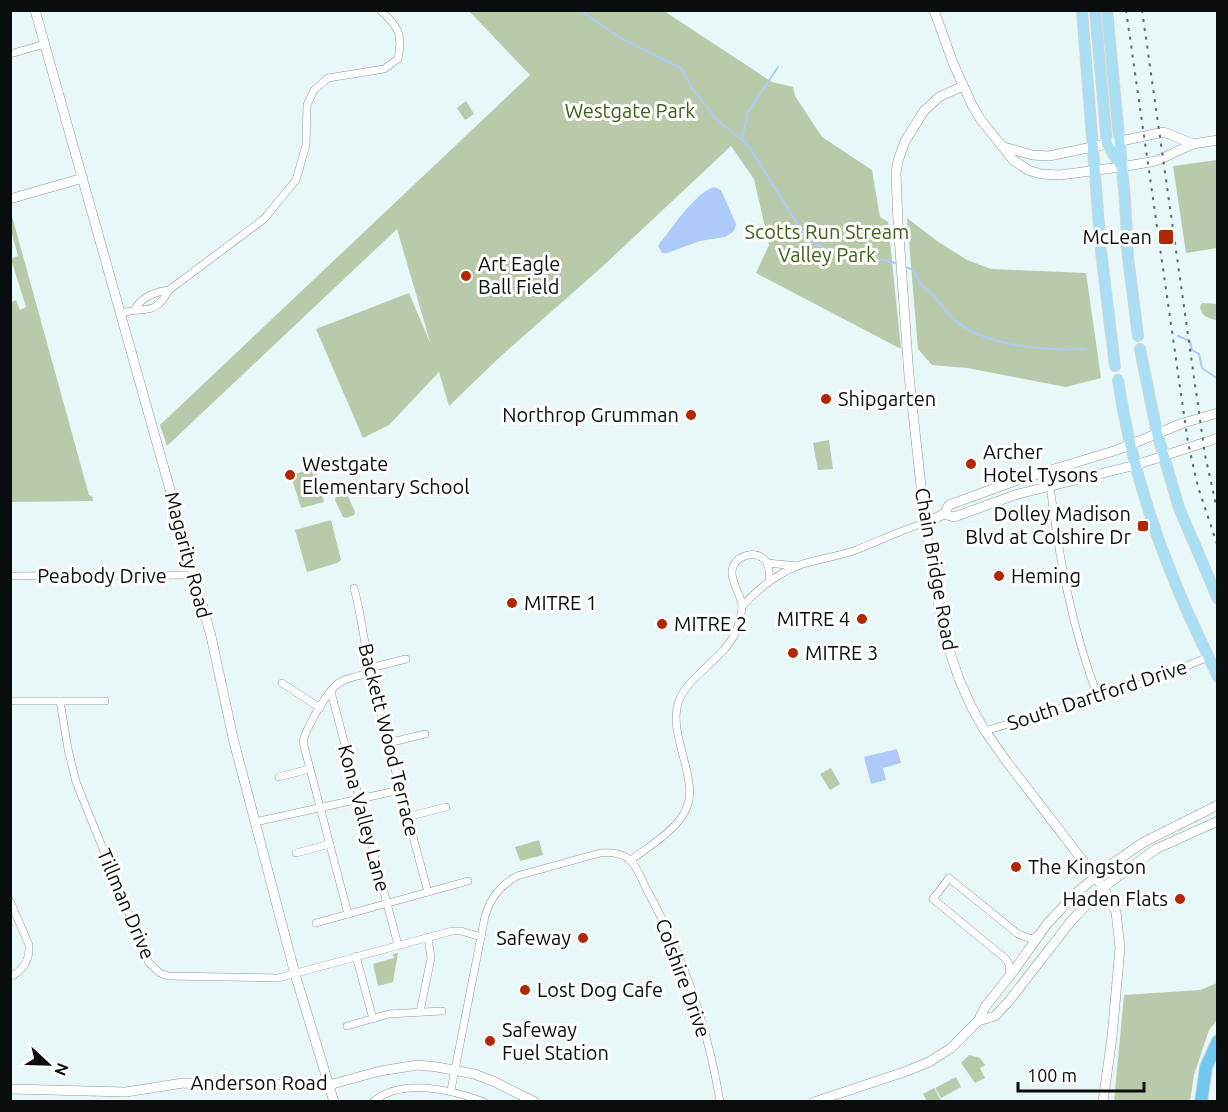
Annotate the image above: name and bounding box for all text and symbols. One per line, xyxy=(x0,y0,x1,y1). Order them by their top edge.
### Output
park label: Westgate Park xyxy=(565,99,695,122)
park label: Scotts Run Stream Valley Park xyxy=(745,220,909,266)
place label: McLean xyxy=(1082,225,1152,248)
marker: McLean xyxy=(1157,228,1175,246)
place label: Art Eagle Ball Field xyxy=(478,252,560,298)
marker: Art Eagle Ball Field xyxy=(459,269,473,283)
place label: Shipgarten xyxy=(838,387,936,410)
marker: Shipgarten xyxy=(819,392,833,406)
place label: Northrop Grumman xyxy=(502,403,679,426)
marker: Northrop Grumman xyxy=(684,408,698,422)
place label: Archer Hotel Tysons xyxy=(983,440,1098,486)
place label: Westgate Elementary School xyxy=(302,452,469,498)
marker: Archer Hotel Tysons xyxy=(964,457,978,471)
marker: Westgate Elementary School xyxy=(283,468,297,482)
street label: Chain Bridge Road xyxy=(911,486,962,652)
street label: Magarity Road xyxy=(161,489,216,621)
place label: Dolley Madison Blvd at Colshire Dr xyxy=(965,502,1131,548)
marker: Dolley Madison Blvd at Colshire Dr xyxy=(1136,519,1150,533)
street label: Peabody Drive xyxy=(37,564,167,587)
place label: Heming xyxy=(1011,564,1081,587)
marker: Heming xyxy=(992,569,1006,583)
place label: MITRE 1 xyxy=(524,591,597,614)
marker: MITRE 1 xyxy=(505,596,519,610)
place label: MITRE 4 xyxy=(777,607,850,630)
place label: MITRE 2 xyxy=(674,612,747,635)
marker: MITRE 4 xyxy=(855,612,869,626)
marker: MITRE 2 xyxy=(655,617,669,631)
street label: Backett Wood Terrace xyxy=(354,641,425,839)
place label: MITRE 3 xyxy=(805,641,878,664)
marker: MITRE 3 xyxy=(786,646,800,660)
street label: South Dartford Drive xyxy=(1004,655,1190,734)
street label: Kona Valley Lane xyxy=(334,742,395,894)
street label: Tillman Drive xyxy=(93,845,160,962)
place label: The Kingston xyxy=(1028,855,1146,878)
marker: The Kingston xyxy=(1009,860,1023,874)
place label: Haden Flats xyxy=(1062,887,1168,910)
marker: Haden Flats xyxy=(1173,892,1187,906)
street label: Colshire Drive xyxy=(651,915,716,1040)
place label: Safeway xyxy=(496,926,571,949)
marker: Safeway xyxy=(576,931,590,945)
place label: Lost Dog Cafe xyxy=(537,978,663,1001)
marker: Lost Dog Cafe xyxy=(518,983,532,997)
place label: Safeway Fuel Station xyxy=(502,1018,609,1064)
north arrow xyxy=(18,1034,78,1094)
marker: Safeway Fuel Station xyxy=(483,1034,497,1048)
scale bar xyxy=(1018,1055,1144,1093)
text: N xyxy=(51,1061,72,1079)
text: 100 m xyxy=(1027,1065,1077,1085)
street label: Anderson Road xyxy=(190,1071,328,1094)

